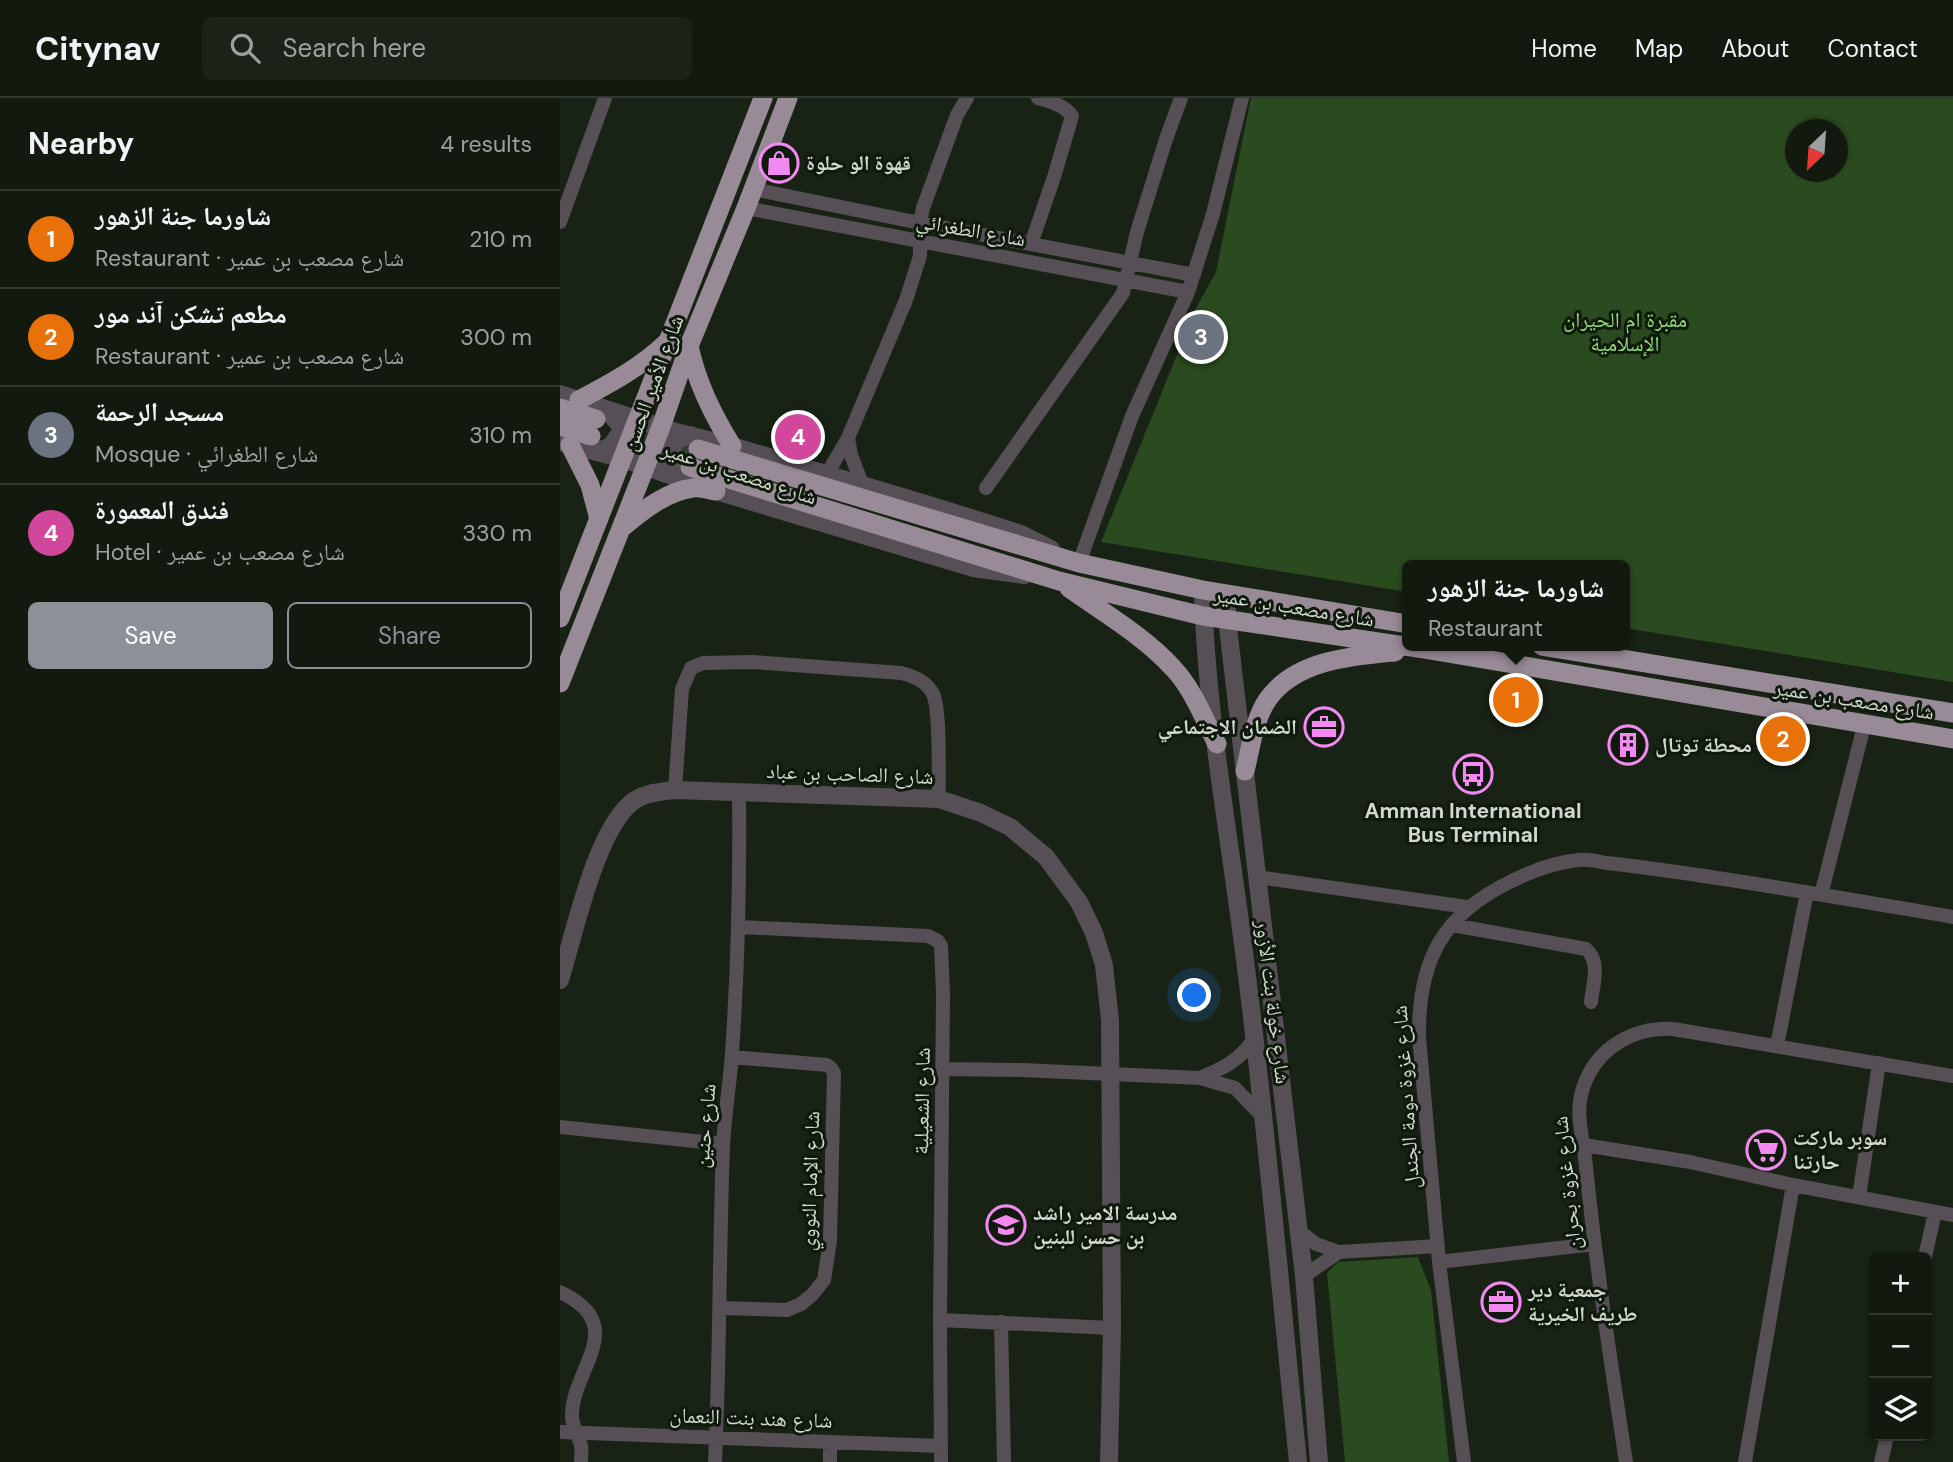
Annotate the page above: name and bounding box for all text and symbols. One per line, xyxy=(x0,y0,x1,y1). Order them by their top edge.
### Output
search box xyxy=(202,17,692,80)
text: Citynav xyxy=(35,27,160,70)
icon: search xyxy=(226,29,264,67)
text: Search here xyxy=(282,31,426,65)
text: Home xyxy=(1531,33,1597,64)
text: Map xyxy=(1635,33,1683,64)
text: About xyxy=(1721,33,1790,64)
text: Contact xyxy=(1828,33,1918,64)
north arrow xyxy=(1785,119,1848,182)
text: Nearby xyxy=(28,124,134,163)
text: 4 results xyxy=(440,129,532,159)
shop icon: قهوة الو حلوة xyxy=(758,142,800,184)
place label: قهوة الو حلوة xyxy=(806,149,911,177)
text: شاورما جنة الزهور xyxy=(95,199,271,233)
street label: شارع الطغرائي xyxy=(914,207,1028,256)
text: 1 xyxy=(47,224,55,254)
text: 210 m xyxy=(469,224,532,254)
text: Restaurant · شارع مصعب بن عمير xyxy=(95,243,404,273)
text: مطعم تشكن آند مور xyxy=(95,297,287,331)
park label: مقبرة ام الحيران الإسلامية xyxy=(1563,306,1687,358)
street label: شارع الأمير الحسن xyxy=(616,311,690,455)
pin: 3 xyxy=(1178,311,1224,363)
text: 2 xyxy=(44,322,58,352)
text: 300 m xyxy=(460,322,532,352)
text: Restaurant · شارع مصعب بن عمير xyxy=(95,341,404,371)
text: مسجد الرحمة xyxy=(95,395,224,429)
pin: 4 xyxy=(775,411,821,463)
text: 3 xyxy=(44,420,58,450)
text: 310 m xyxy=(469,420,532,450)
street label: شارع مصعب بن عمير xyxy=(657,434,820,511)
text: Mosque · شارع الطغرائي xyxy=(95,439,318,469)
text: فندق المعمورة xyxy=(95,493,229,527)
text: 4 xyxy=(44,518,58,548)
text: 330 m xyxy=(462,518,532,548)
text: Hotel · شارع مصعب بن عمير xyxy=(95,537,345,567)
popup xyxy=(1402,560,1630,651)
text: شاورما جنة الزهور xyxy=(1428,571,1604,605)
street label: شارع مصعب بن عمير xyxy=(1211,580,1376,633)
button: Save xyxy=(28,602,273,669)
button: Share xyxy=(287,602,532,669)
text: Restaurant xyxy=(1428,613,1543,643)
street label: شارع مصعب بن عمير xyxy=(1771,673,1936,726)
pin: 1 xyxy=(1493,674,1539,726)
office icon: الضمان الاجتماعي xyxy=(1303,706,1345,748)
place label: الضمان الاجتماعي xyxy=(1158,713,1297,743)
pin: 2 xyxy=(1760,713,1806,765)
building icon: محطة توتال xyxy=(1607,724,1649,766)
place label: محطة توتال xyxy=(1655,731,1752,759)
bus stop icon: Amman International Bus Terminal xyxy=(1452,753,1494,795)
street label: شارع الصاحب بن عباد xyxy=(766,757,934,791)
place label: Amman International Bus Terminal xyxy=(1365,797,1582,849)
street label: شارع خولة بنت الأزور xyxy=(1249,918,1297,1085)
your location xyxy=(1177,978,1211,1012)
street label: شارع غزوة دومة الجندل xyxy=(1386,1004,1426,1190)
street label: شارع الشعيلية xyxy=(907,1047,937,1155)
street label: شارع حنين xyxy=(687,1083,723,1169)
street label: شارع الإمام النووي xyxy=(794,1110,829,1252)
street label: شارع غزوة بحران xyxy=(1546,1115,1588,1251)
place label: سوبر ماركت حارتنا xyxy=(1793,1124,1887,1176)
supermarket icon: سوبر ماركت حارتنا xyxy=(1745,1129,1787,1171)
place label: مدرسة الامير راشد بن حسن للبنين xyxy=(1033,1199,1177,1251)
school or university icon: مدرسة الامير راشد بن حسن للبنين xyxy=(985,1204,1027,1246)
map controls xyxy=(1869,1252,1932,1441)
button: + xyxy=(1869,1252,1932,1315)
place label: جمعية دير طريف الخيرية xyxy=(1527,1276,1638,1328)
office icon: جمعية دير طريف الخيرية xyxy=(1480,1281,1522,1323)
button: − xyxy=(1869,1315,1932,1378)
button: layers xyxy=(1869,1378,1932,1441)
street label: شارع هند بنت النعمان xyxy=(669,1401,833,1435)

